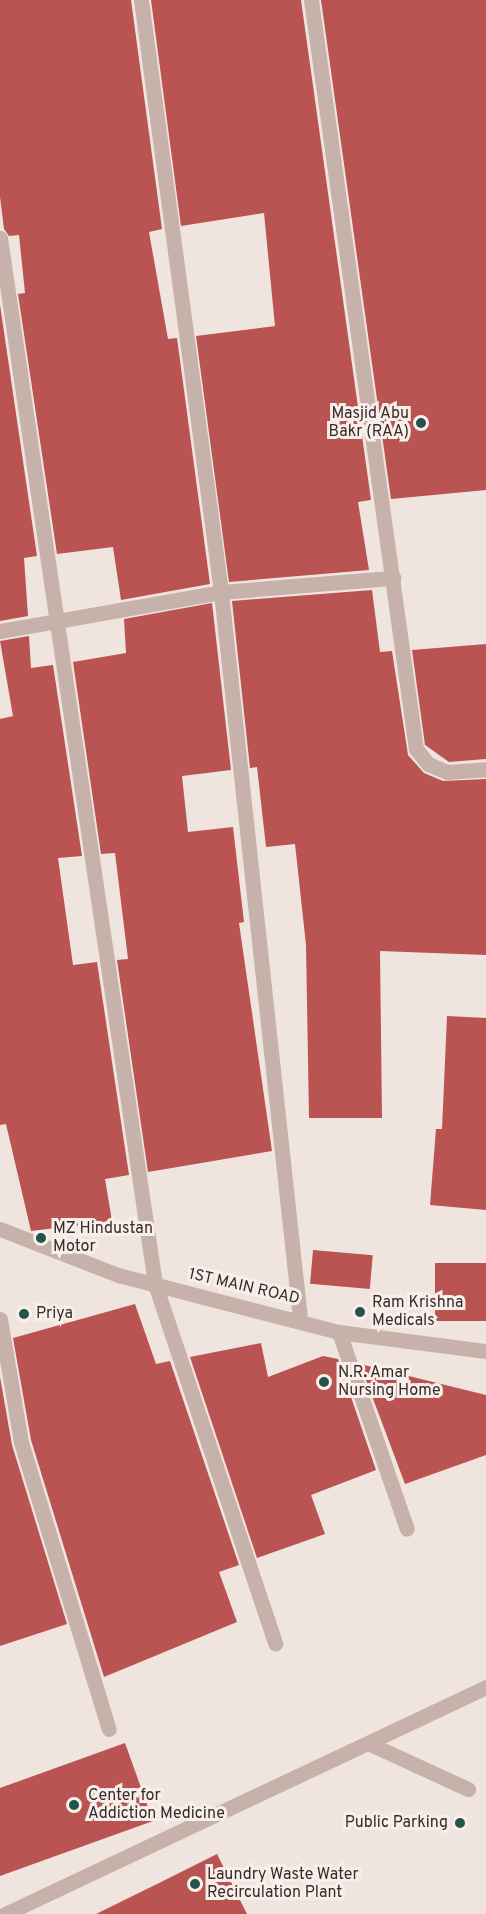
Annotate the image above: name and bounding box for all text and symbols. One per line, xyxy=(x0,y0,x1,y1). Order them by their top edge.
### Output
place label: Masjid Abu Bakr (RAA) xyxy=(329,404,409,442)
marker: Masjid Abu Bakr (RAA) xyxy=(414,416,428,430)
place label: MZ Hindustan Motor xyxy=(53,1219,153,1257)
marker: MZ Hindustan Motor xyxy=(34,1231,48,1245)
street label: 1ST MAIN ROAD xyxy=(186,1265,302,1309)
place label: Ram Krishna Medicals xyxy=(372,1293,463,1331)
place label: Priya xyxy=(36,1304,73,1324)
marker: Ram Krishna Medicals xyxy=(353,1305,367,1319)
marker: Priya xyxy=(17,1307,31,1321)
place label: N.R. Amar Nursing Home xyxy=(338,1363,441,1401)
marker: N.R. Amar Nursing Home xyxy=(315,1373,333,1391)
place label: Center for Addiction Medicine xyxy=(88,1786,225,1824)
marker: Center for Addiction Medicine xyxy=(65,1796,83,1814)
place label: Public Parking xyxy=(345,1813,448,1833)
marker: Public Parking xyxy=(453,1816,467,1830)
place label: Laundry Waste Water Recirculation Plant xyxy=(207,1865,359,1903)
marker: Laundry Waste Water Recirculation Plant xyxy=(188,1877,202,1891)

